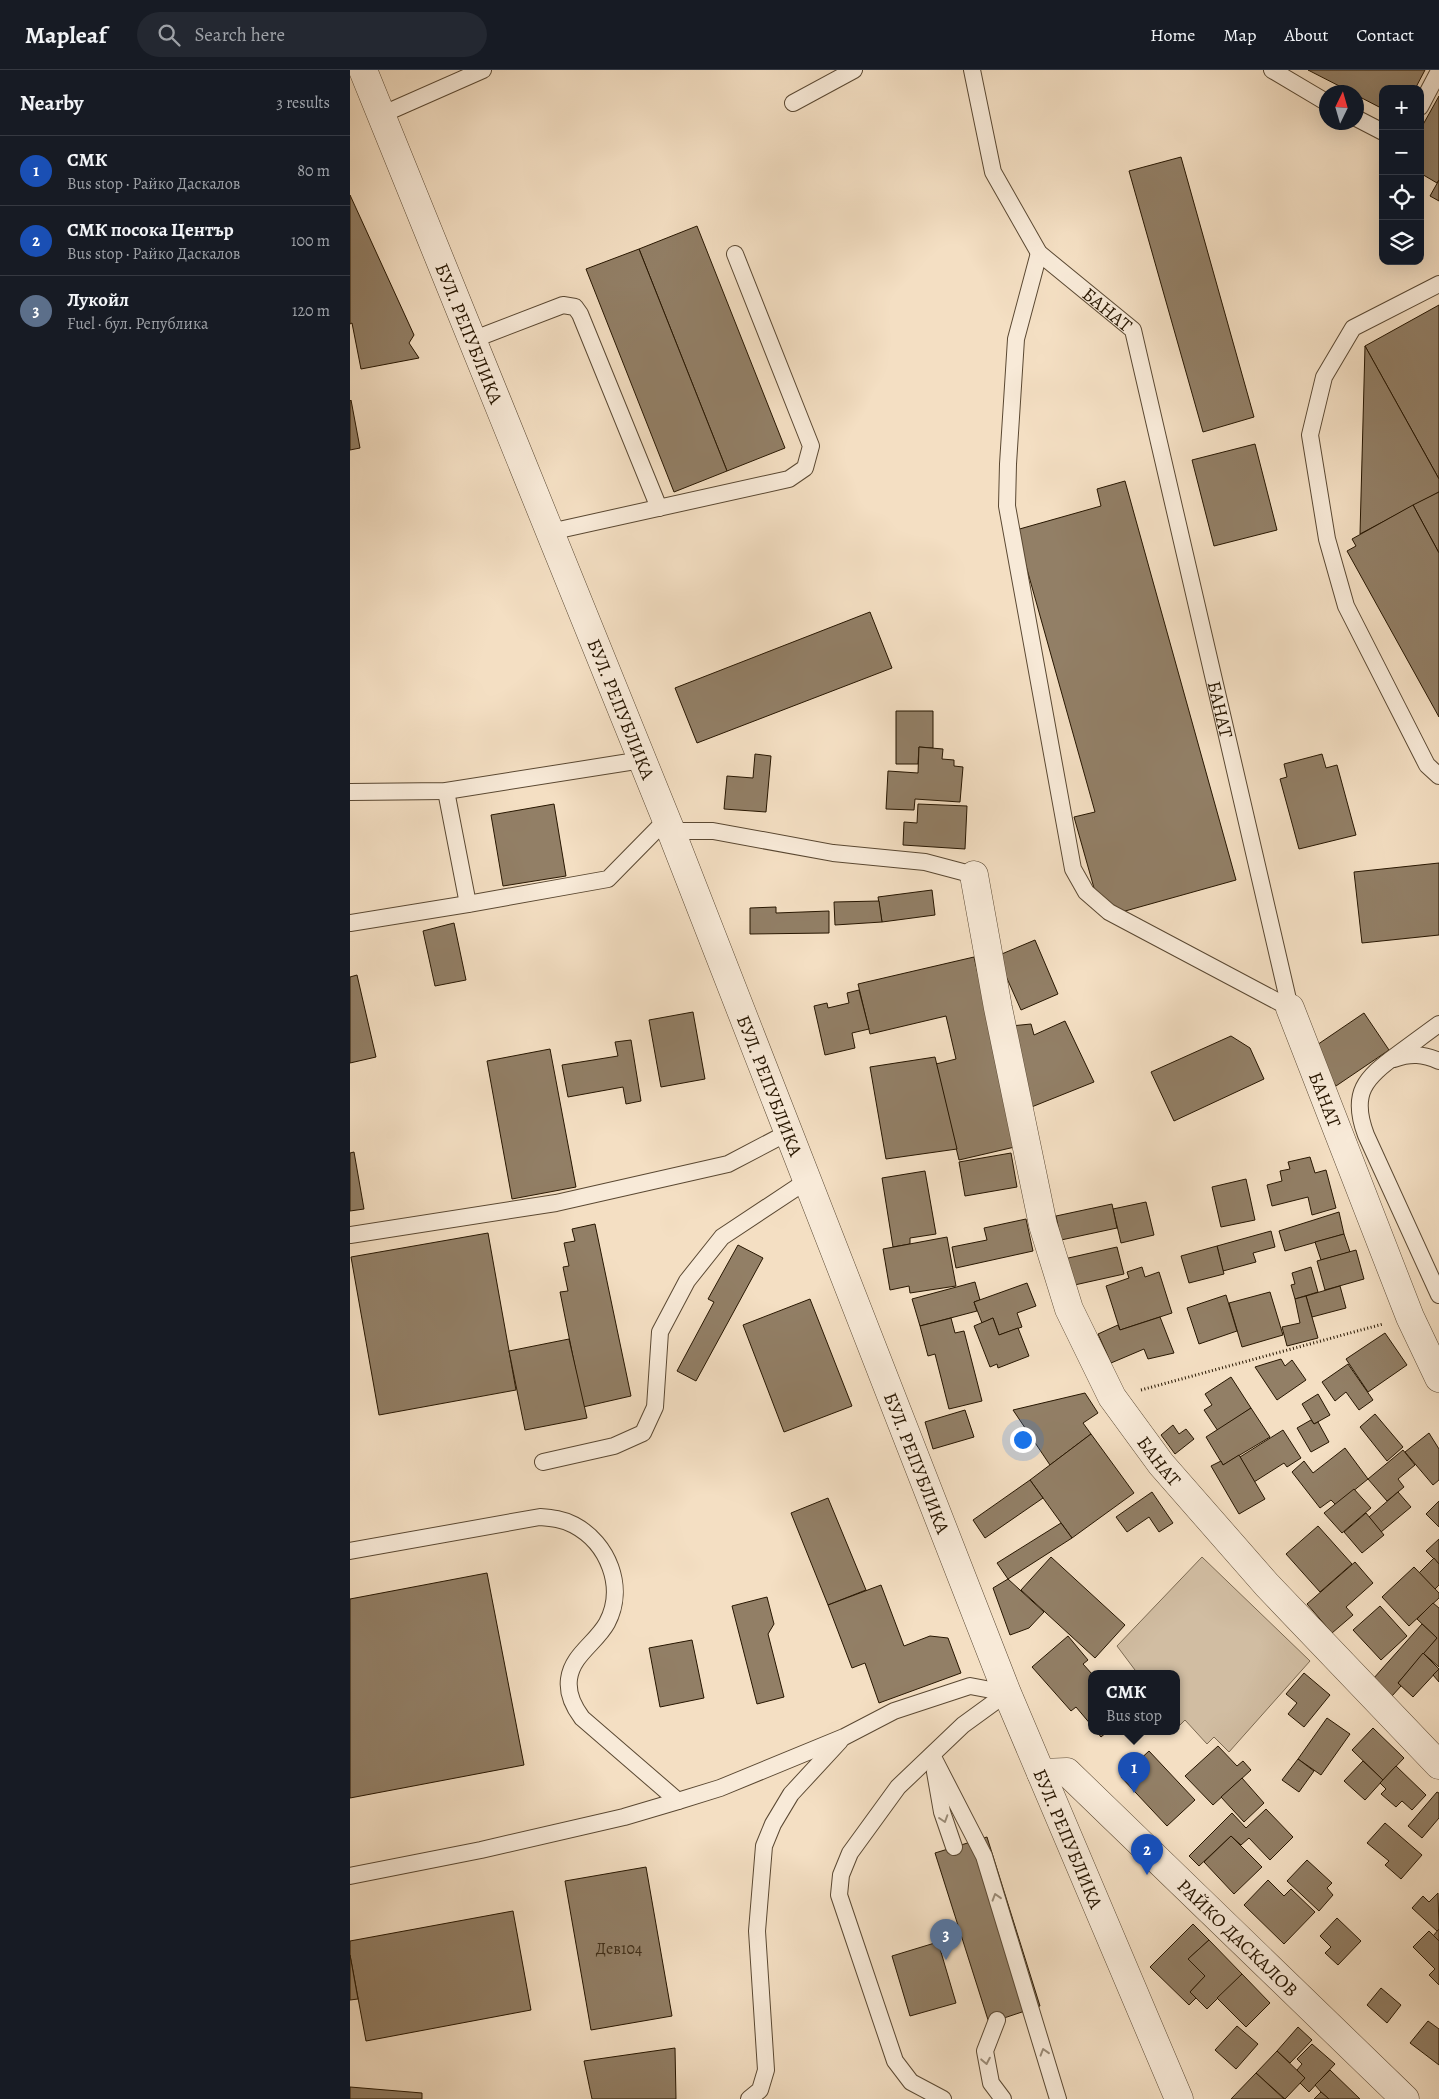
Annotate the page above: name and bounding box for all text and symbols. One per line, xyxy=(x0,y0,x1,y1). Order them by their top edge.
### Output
search box xyxy=(137,12,487,57)
text: Mapleaf xyxy=(25,19,107,51)
icon: search xyxy=(155,21,183,49)
text: Search here xyxy=(195,22,285,48)
text: Home xyxy=(1150,23,1195,47)
text: Map xyxy=(1223,23,1256,47)
text: About xyxy=(1284,23,1328,47)
text: Contact xyxy=(1356,23,1414,47)
north arrow xyxy=(1319,85,1364,130)
map controls xyxy=(1379,85,1424,265)
button: + xyxy=(1379,85,1424,130)
text: Nearby xyxy=(20,89,83,117)
text: 3 results xyxy=(276,92,330,114)
button: − xyxy=(1379,130,1424,175)
text: СМК xyxy=(67,147,107,173)
text: 1 xyxy=(33,160,39,182)
text: 80 m xyxy=(297,160,330,182)
text: Bus stop · Райко Даскалов xyxy=(67,173,240,195)
button: locate xyxy=(1379,175,1424,220)
text: СМК посока Център xyxy=(67,217,234,243)
button: layers xyxy=(1379,220,1424,265)
text: 2 xyxy=(32,230,40,252)
text: 100 m xyxy=(291,230,330,252)
text: Bus stop · Райко Даскалов xyxy=(67,243,240,265)
street label: БУЛ. РЕПУБЛИКА xyxy=(428,259,509,409)
street label: БАНАТ xyxy=(1076,282,1138,339)
text: Лукойл xyxy=(67,287,129,313)
text: 3 xyxy=(33,300,39,322)
text: 120 m xyxy=(292,300,330,322)
text: Fuel · бул. Република xyxy=(67,313,208,335)
street label: БУЛ. РЕПУБЛИКА xyxy=(580,635,661,784)
street label: БАНАТ xyxy=(1201,678,1239,741)
street label: БУЛ. РЕПУБЛИКА xyxy=(730,1011,809,1161)
street label: БАНАТ xyxy=(1302,1068,1347,1132)
street label: БУЛ. РЕПУБЛИКА xyxy=(877,1389,956,1538)
your location xyxy=(1010,1427,1036,1453)
street label: БАНАТ xyxy=(1131,1431,1187,1493)
popup xyxy=(1088,1670,1180,1735)
text: СМК xyxy=(1106,1679,1146,1705)
text: Bus stop xyxy=(1106,1705,1162,1727)
pin: 1 xyxy=(1118,1752,1150,1793)
street label: БУЛ. РЕПУБЛИКА xyxy=(1026,1765,1109,1914)
one-way arrow xyxy=(939,1814,949,1822)
pin: 2 xyxy=(1131,1834,1163,1875)
street label: РАЙКО ДАСКАЛОВ xyxy=(1171,1873,1304,2003)
one-way arrow xyxy=(992,1893,1002,1902)
pin: 3 xyxy=(930,1919,962,1960)
house number: Дев104 xyxy=(596,1938,642,1960)
one-way arrow xyxy=(1039,2049,1049,2057)
one-way arrow xyxy=(981,2056,991,2065)

